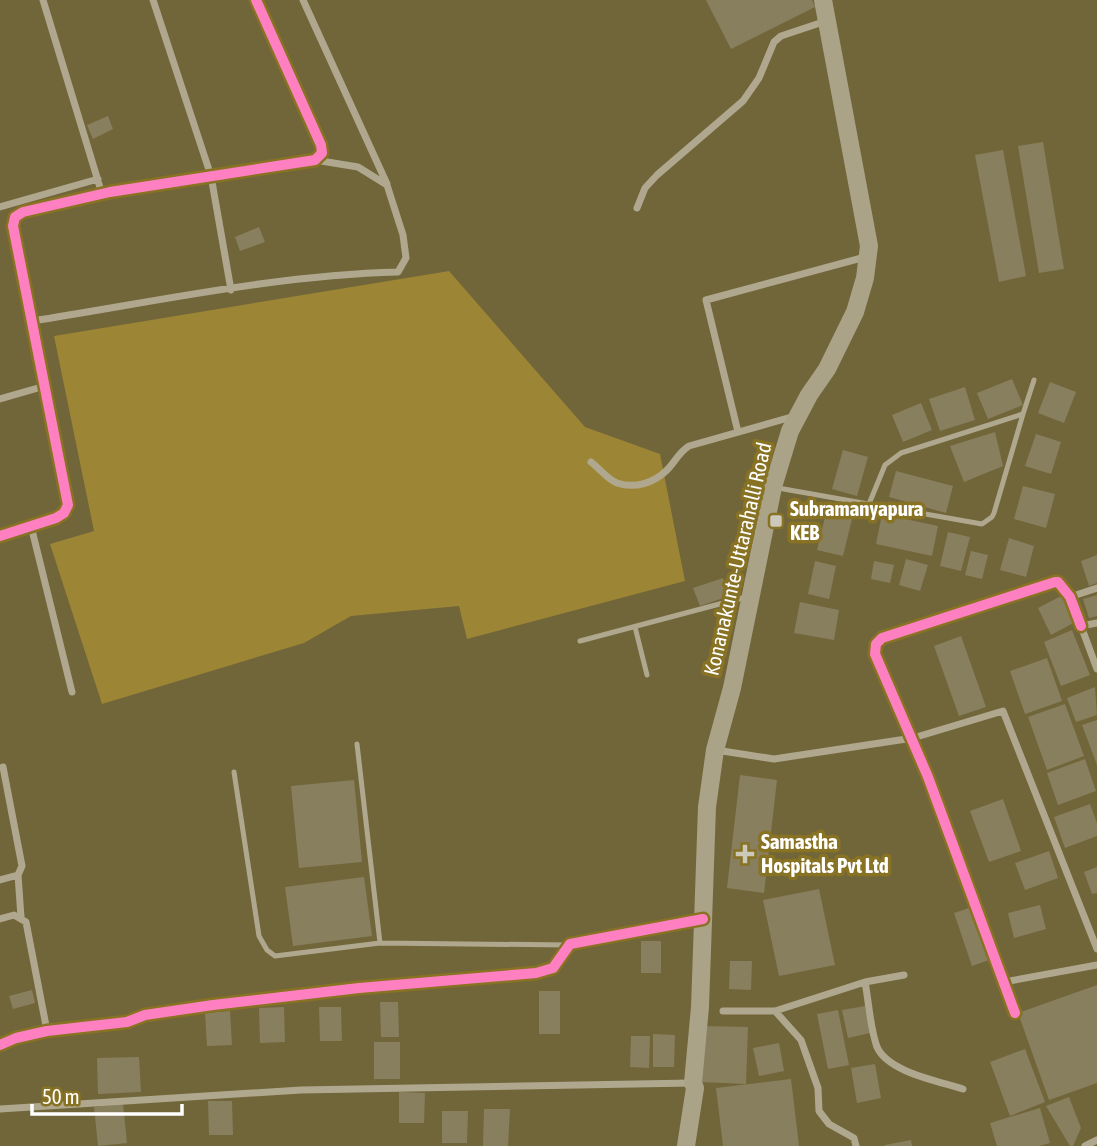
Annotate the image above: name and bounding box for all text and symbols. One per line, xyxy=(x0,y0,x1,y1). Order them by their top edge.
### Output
street label: Konanakunte-Uttarahalli Road xyxy=(699,440,776,678)
place label: Subramanyapura KEB xyxy=(790,496,924,544)
marker: Subramanyapura KEB xyxy=(768,513,784,529)
place label: Samastha Hospitals Pvt Ltd xyxy=(761,829,889,877)
marker: Samastha Hospitals Pvt Ltd xyxy=(735,844,755,864)
scale bar xyxy=(32,1072,182,1116)
text: 50 m xyxy=(42,1084,80,1108)

